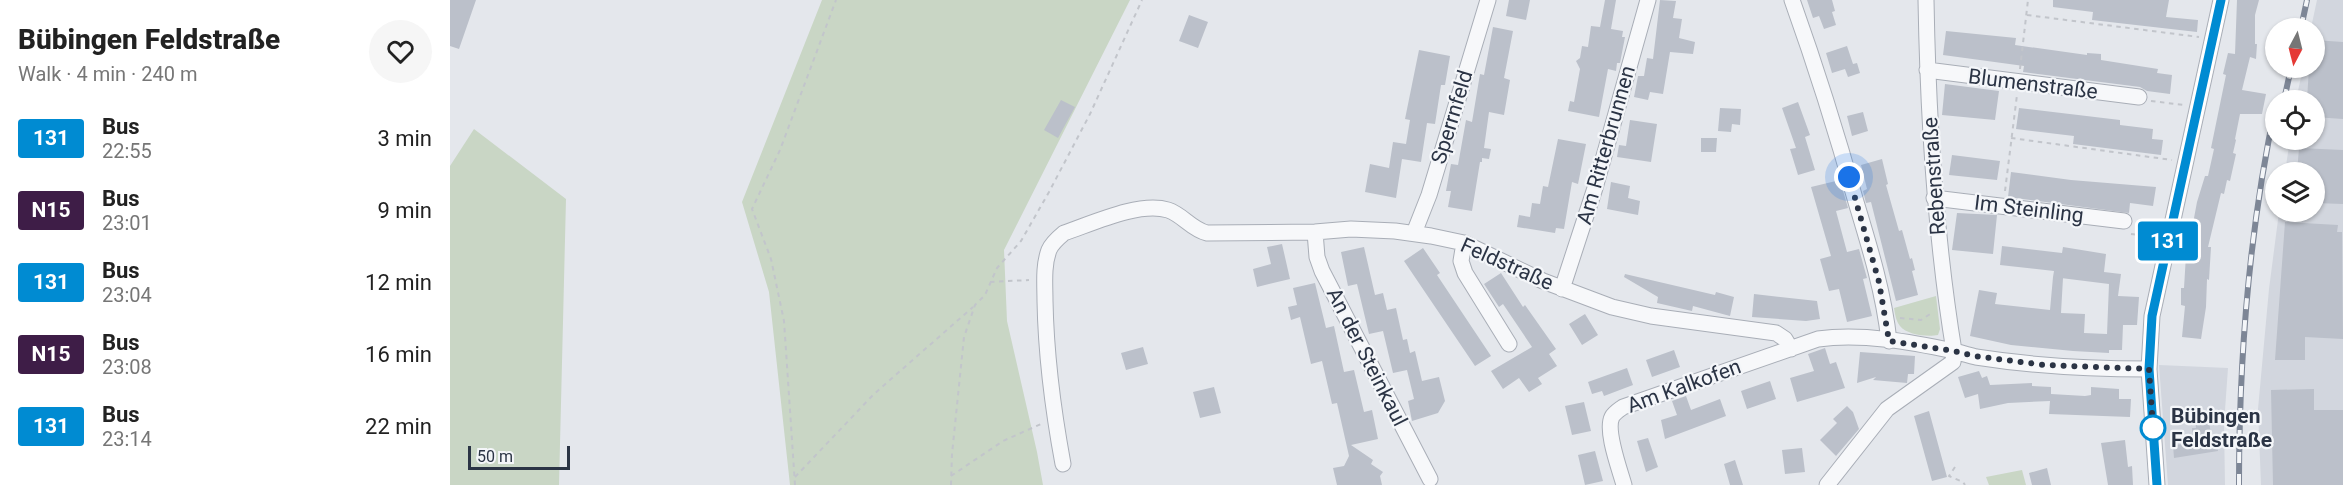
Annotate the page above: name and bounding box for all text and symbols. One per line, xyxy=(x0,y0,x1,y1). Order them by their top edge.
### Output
north arrow xyxy=(2265,18,2325,78)
map controls xyxy=(2265,18,2325,222)
button: heart xyxy=(369,20,432,83)
text: Bübingen Feldstraße xyxy=(18,23,280,56)
text: Walk · 4 min · 240 m xyxy=(18,62,197,86)
street label: Am Ritterbrunnen xyxy=(1572,63,1640,227)
street label: Blumenstraße xyxy=(1967,64,2099,104)
street label: Sperrnfeld xyxy=(1426,67,1478,167)
button: locate xyxy=(2265,90,2325,150)
text: Bus xyxy=(102,114,140,139)
street label: Rebenstraße xyxy=(1918,116,1950,236)
text: 131 xyxy=(33,126,69,150)
text: 3 min xyxy=(377,126,432,151)
text: 22:55 xyxy=(102,139,152,163)
your location xyxy=(1834,162,1864,192)
button: layers xyxy=(2265,162,2325,222)
text: Bus xyxy=(102,186,140,211)
street label: Im Steinling xyxy=(1973,190,2085,228)
text: N15 xyxy=(32,198,70,222)
text: 9 min xyxy=(377,198,432,223)
text: 23:01 xyxy=(102,211,152,235)
line badge: 131 xyxy=(2134,222,2202,260)
text: 131 xyxy=(2150,229,2186,253)
street label: Feldstraße xyxy=(1457,233,1557,295)
text: Bus xyxy=(102,258,140,283)
text: 131 xyxy=(33,270,69,294)
text: 12 min xyxy=(365,270,432,295)
text: 23:04 xyxy=(102,283,152,307)
street label: An der Steinkaul xyxy=(1322,284,1412,430)
text: Bus xyxy=(102,330,140,355)
text: N15 xyxy=(32,342,70,366)
text: 16 min xyxy=(365,342,432,367)
street label: Am Kalkofen xyxy=(1624,354,1744,418)
text: 23:08 xyxy=(102,355,152,379)
text: Bus xyxy=(102,402,140,427)
place label: Bübingen Feldstraße xyxy=(2171,404,2272,452)
text: 131 xyxy=(33,414,69,438)
text: 22 min xyxy=(365,414,432,439)
marker: Bübingen Feldstraße xyxy=(2140,415,2166,441)
text: 23:14 xyxy=(102,427,152,451)
scale bar xyxy=(468,443,570,470)
text: 50 m xyxy=(477,447,513,466)

